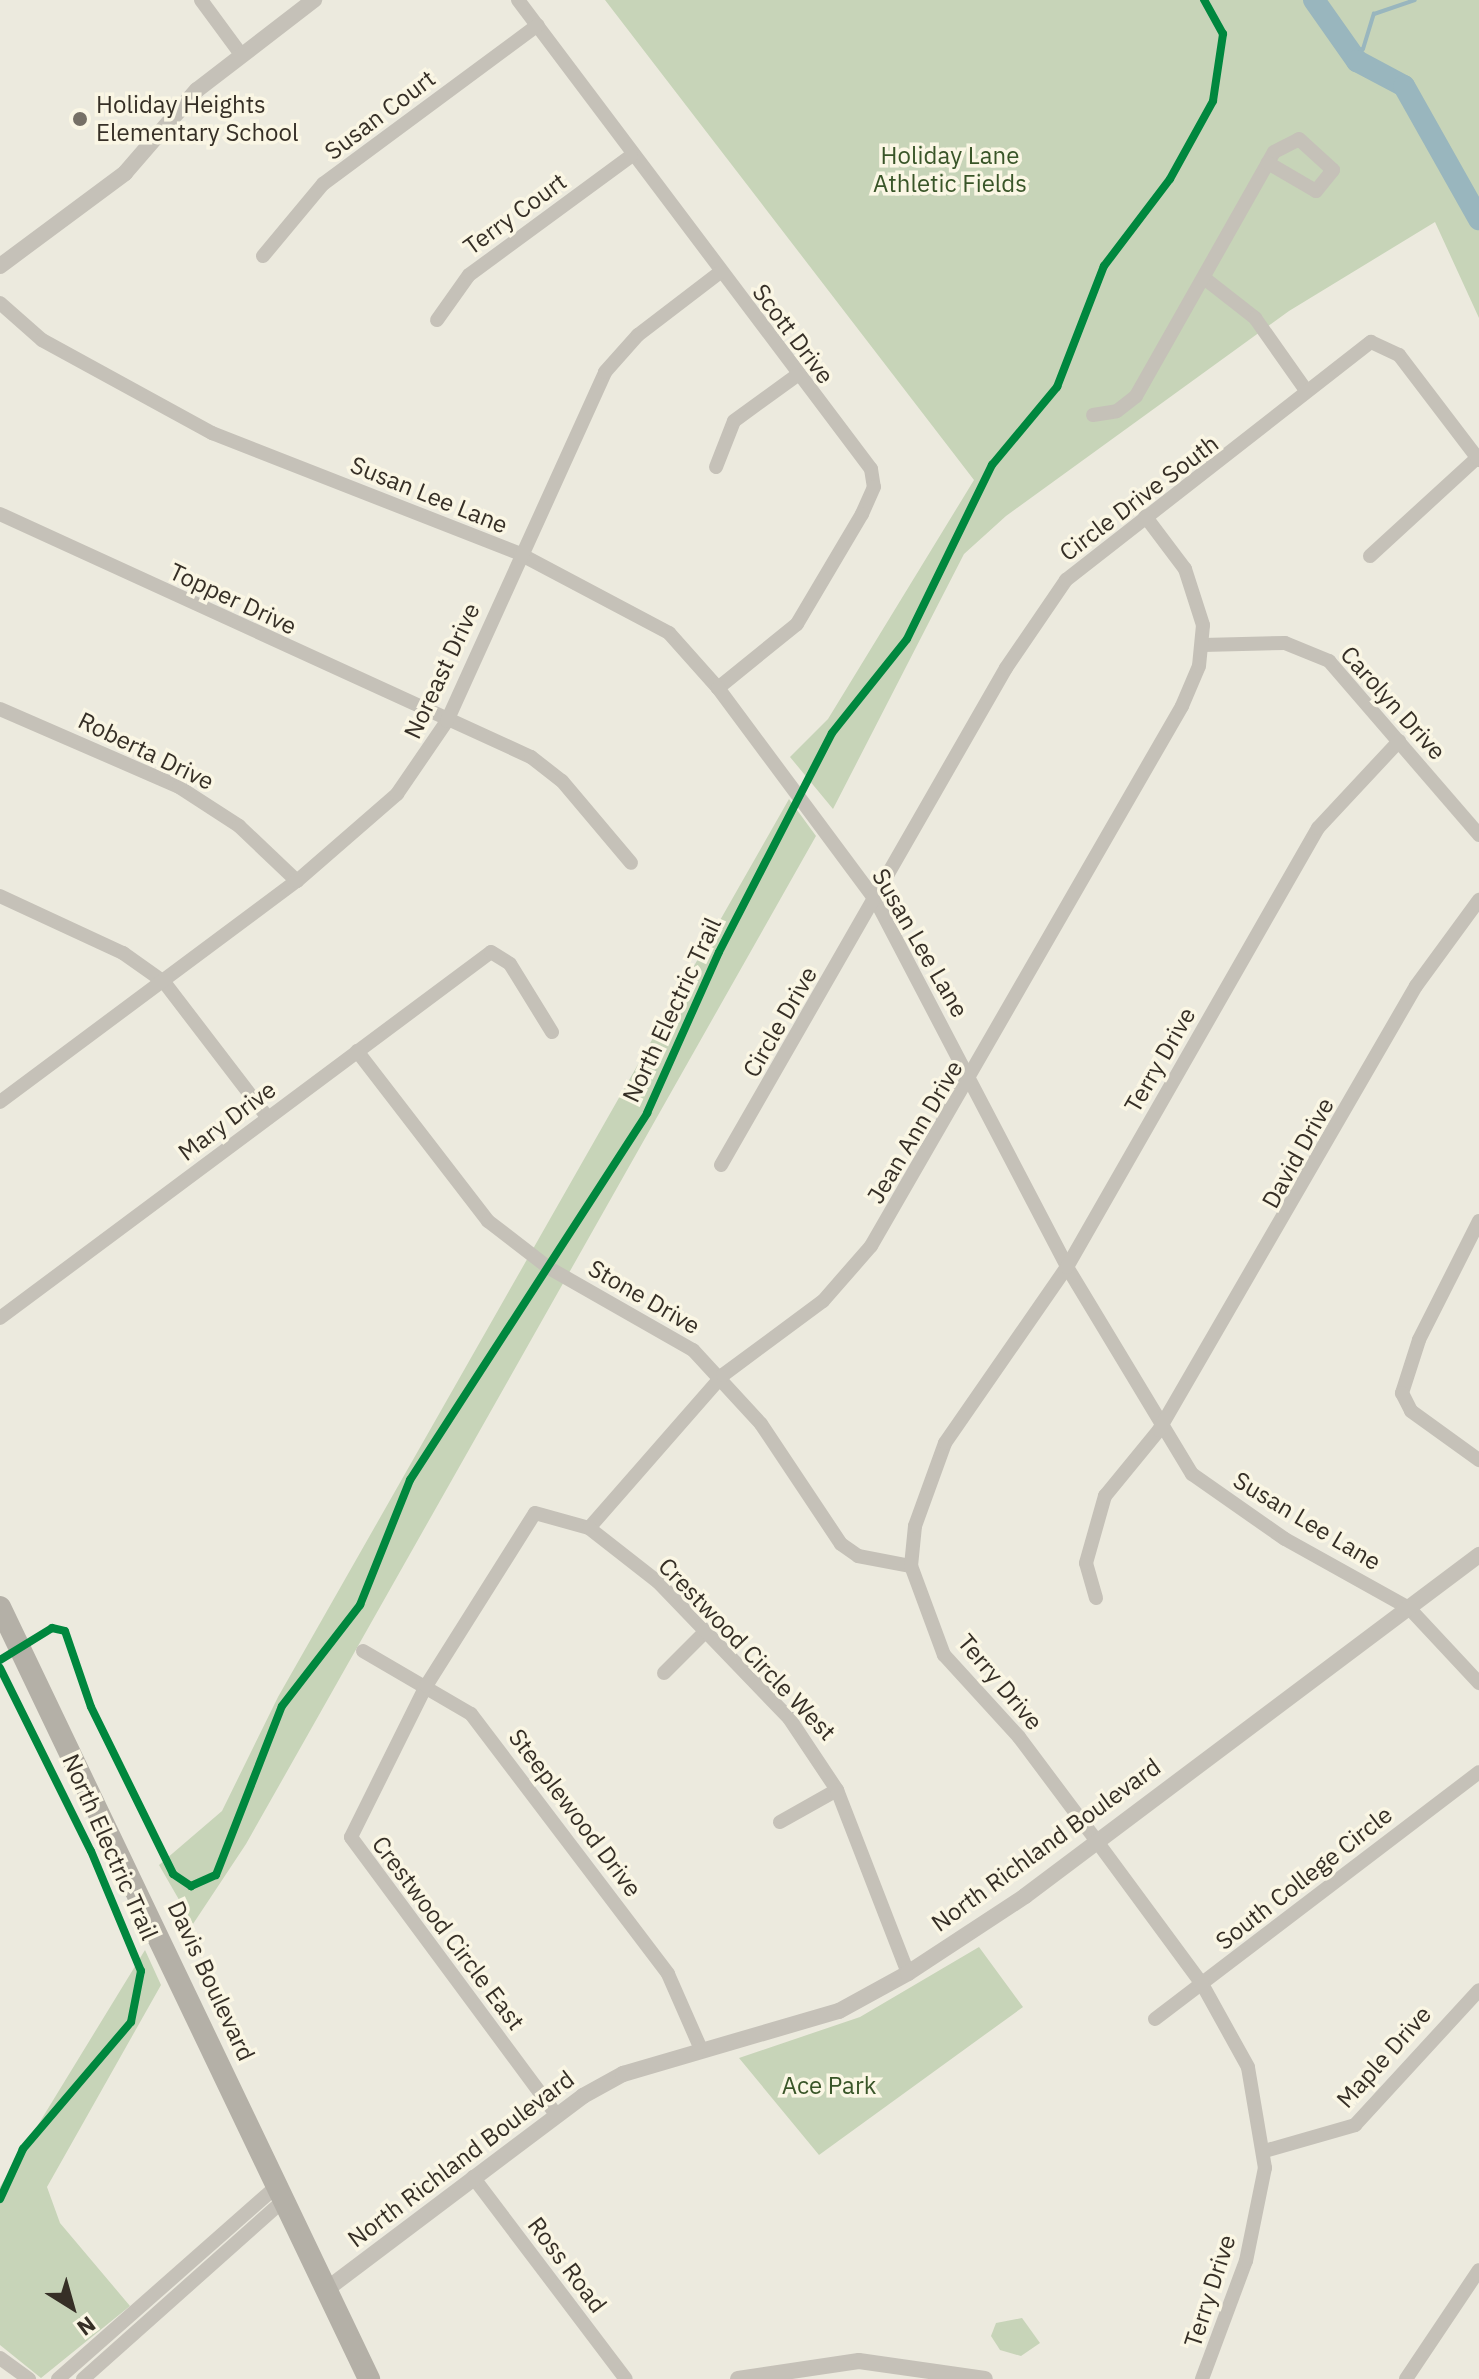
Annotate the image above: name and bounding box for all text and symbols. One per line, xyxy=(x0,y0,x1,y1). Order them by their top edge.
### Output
street label: Susan Court xyxy=(319,64,441,166)
place label: Holiday Heights Elementary School xyxy=(96,91,298,147)
marker: Holiday Heights Elementary School xyxy=(71,110,89,128)
park label: Holiday Lane Athletic Fields xyxy=(873,142,1027,198)
street label: Terry Court xyxy=(458,167,572,261)
street label: Scott Drive xyxy=(746,278,840,390)
street label: Circle Drive South xyxy=(1054,429,1224,567)
street label: Susan Lee Lane xyxy=(346,450,512,540)
street label: Topper Drive xyxy=(165,557,301,641)
street label: Noreast Drive xyxy=(398,599,486,743)
street label: Carolyn Drive xyxy=(1334,640,1452,766)
street label: Roberta Drive xyxy=(74,706,218,796)
street label: Susan Lee Lane xyxy=(866,864,974,1022)
street label: North Electric Trail xyxy=(617,913,727,1107)
street label: Circle Drive xyxy=(737,962,823,1082)
street label: Terry Drive xyxy=(1118,1002,1202,1118)
street label: Jean Ann Drive xyxy=(861,1055,969,1209)
street label: Mary Drive xyxy=(173,1075,281,1167)
street label: David Drive xyxy=(1256,1093,1340,1213)
street label: Stone Drive xyxy=(583,1254,705,1340)
street label: Susan Lee Lane xyxy=(1228,1466,1386,1576)
street label: Crestwood Circle West xyxy=(652,1552,842,1746)
street label: Terry Drive xyxy=(952,1628,1048,1736)
street label: Steeplewood Drive xyxy=(503,1723,647,1903)
street label: North Electric Trail xyxy=(56,1750,164,1944)
street label: North Richland Boulevard xyxy=(926,1752,1166,1938)
street label: South College Circle xyxy=(1210,1800,1398,1956)
street label: Crestwood Circle East xyxy=(366,1830,530,2036)
street label: Davis Boulevard xyxy=(161,1896,261,2066)
street label: Maple Drive xyxy=(1331,2000,1437,2114)
street label: North Richland Boulevard xyxy=(342,2064,580,2254)
park label: Ace Park xyxy=(782,2072,876,2100)
street label: Ross Road xyxy=(522,2211,612,2319)
street label: Terry Drive xyxy=(1178,2231,1242,2351)
north arrow xyxy=(32,2267,112,2347)
text: N xyxy=(72,2310,102,2343)

